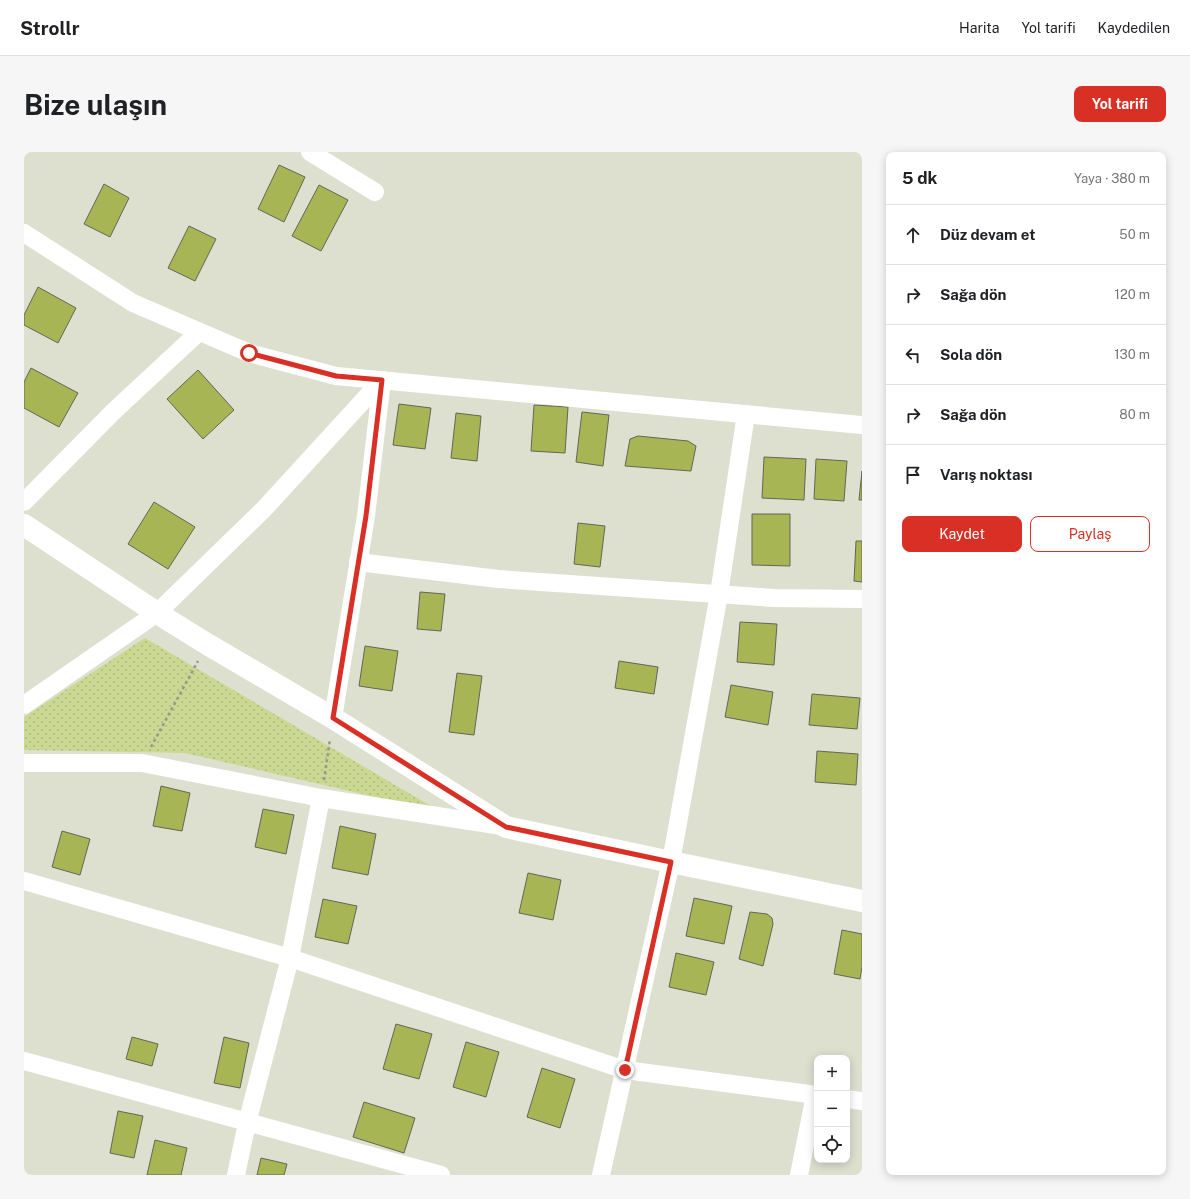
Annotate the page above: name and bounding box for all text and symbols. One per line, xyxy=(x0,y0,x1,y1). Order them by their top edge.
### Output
text: Strollr xyxy=(20,17,79,39)
text: Harita xyxy=(959,20,999,36)
text: Yol tarifi xyxy=(1021,20,1076,36)
text: Kaydedilen xyxy=(1098,20,1170,36)
button: Yol tarifi xyxy=(1074,86,1166,122)
text: Bize ulaşın xyxy=(24,88,167,121)
text: 5 dk xyxy=(902,168,937,188)
text: Yaya · 380 m xyxy=(1074,171,1150,186)
icon: ahead xyxy=(902,224,924,246)
text: Düz devam et xyxy=(940,226,1035,243)
text: 50 m xyxy=(1119,227,1150,242)
icon: right xyxy=(902,284,924,306)
text: Sağa dön xyxy=(940,286,1006,303)
text: 120 m xyxy=(1115,287,1150,302)
route start xyxy=(240,344,258,362)
icon: left xyxy=(902,344,924,366)
text: Sola dön xyxy=(940,346,1002,363)
text: 130 m xyxy=(1114,347,1150,362)
icon: right xyxy=(902,404,924,426)
text: Sağa dön xyxy=(940,406,1006,423)
text: 80 m xyxy=(1119,407,1150,422)
icon: arrive xyxy=(902,464,924,486)
text: Varış noktası xyxy=(940,466,1032,483)
button: Kaydet xyxy=(902,516,1022,552)
button: Paylaş xyxy=(1030,516,1150,552)
map controls xyxy=(814,1055,850,1163)
button: + xyxy=(814,1055,850,1091)
route end xyxy=(616,1061,634,1079)
button: − xyxy=(814,1091,850,1127)
button: locate xyxy=(814,1127,850,1163)

